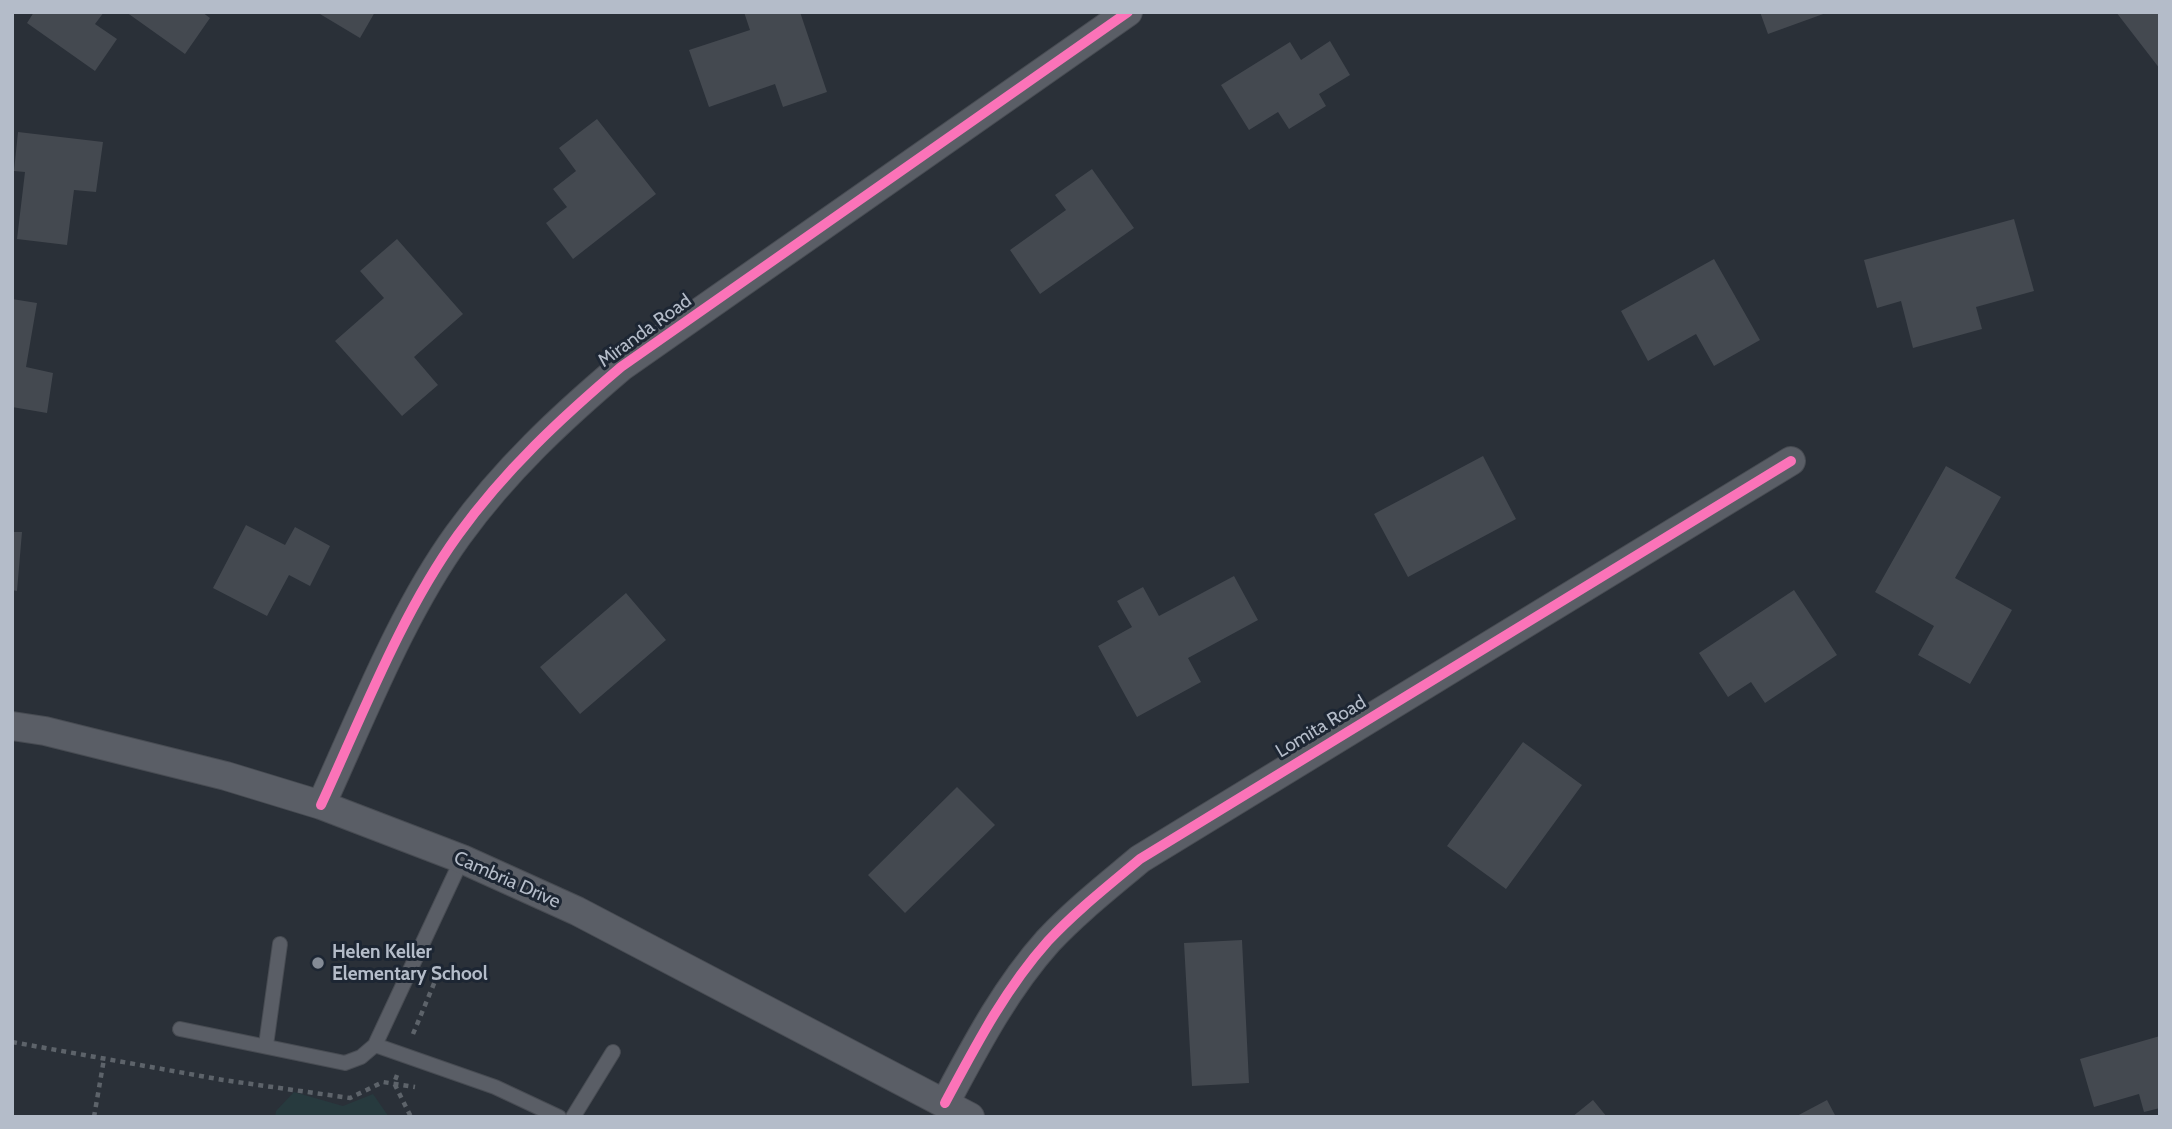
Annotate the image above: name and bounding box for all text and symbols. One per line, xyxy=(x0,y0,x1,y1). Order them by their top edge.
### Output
street label: Miranda Road xyxy=(594,289,696,373)
street label: Lomita Road xyxy=(1272,691,1370,763)
street label: Cambria Drive xyxy=(450,846,564,914)
place label: Helen Keller Elementary School xyxy=(332,941,488,985)
marker: Helen Keller Elementary School xyxy=(310,955,326,971)

